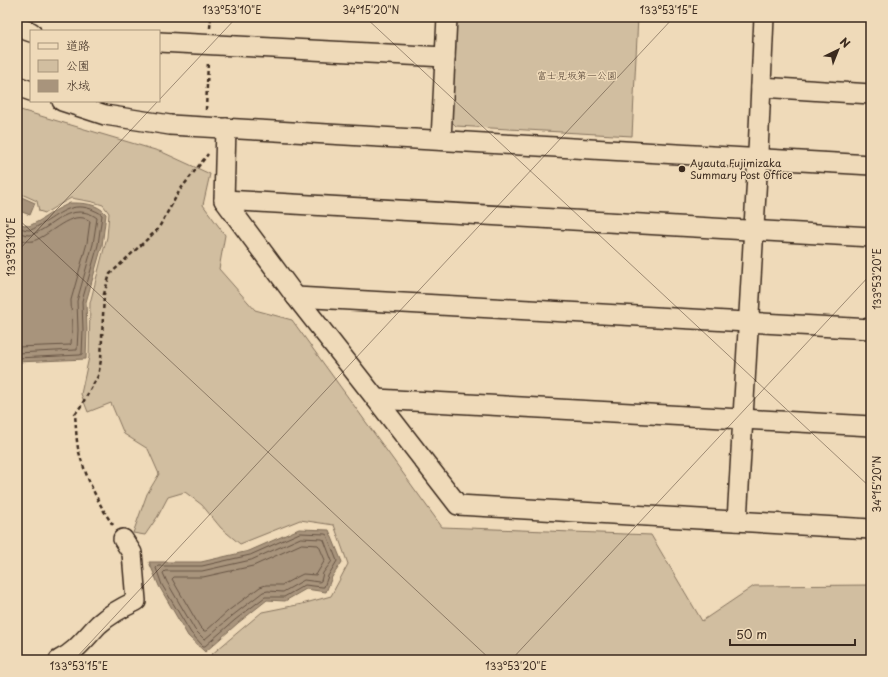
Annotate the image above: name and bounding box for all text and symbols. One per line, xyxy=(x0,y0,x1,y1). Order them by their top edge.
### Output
text: 133°53'10"E xyxy=(202,2,262,17)
text: 34°15'20"N xyxy=(343,2,400,17)
text: 133°53'15"E xyxy=(640,2,698,17)
legend xyxy=(30,30,160,102)
north arrow xyxy=(818,30,858,70)
text: N xyxy=(836,33,854,52)
text: 道路 xyxy=(66,36,90,54)
text: 公園 xyxy=(66,56,90,74)
park label: 富士見坂第一公園 xyxy=(537,67,617,82)
text: 水域 xyxy=(66,76,90,94)
place label: Ayauta Fujimizaka Summary Post Office xyxy=(690,155,793,183)
marker: Ayauta Fujimizaka Summary Post Office xyxy=(677,164,687,174)
text: 133°53'10"E xyxy=(3,217,18,277)
text: 133°53'20"E xyxy=(869,248,884,310)
text: 34°15'20"N xyxy=(869,455,884,512)
scale bar xyxy=(730,621,855,647)
text: 50 m xyxy=(736,625,767,643)
text: 133°53'15"E xyxy=(50,658,108,673)
text: 133°53'20"E xyxy=(485,658,547,673)

